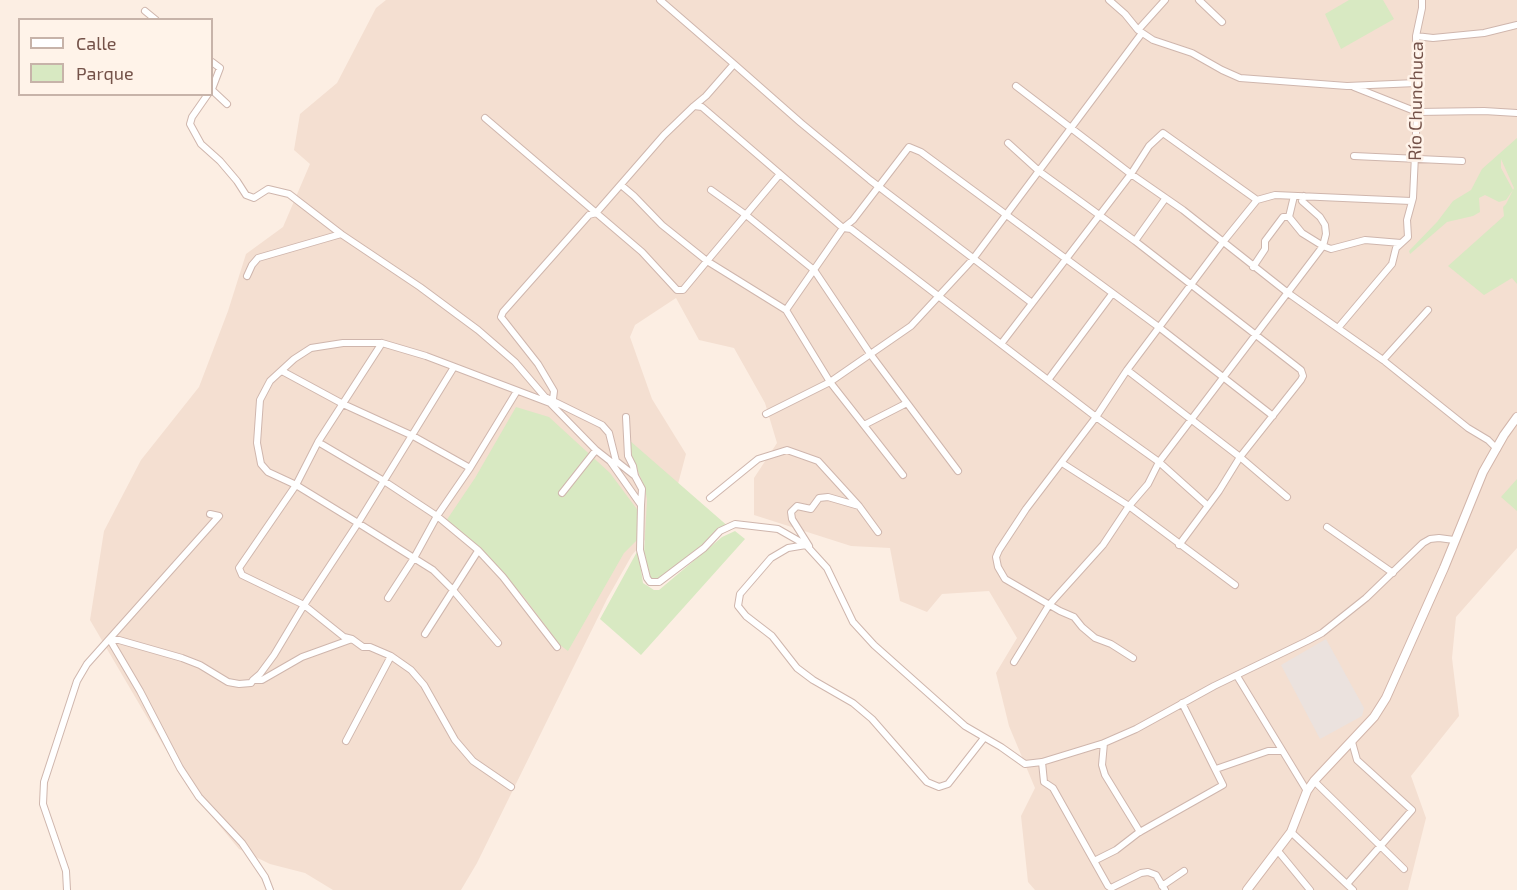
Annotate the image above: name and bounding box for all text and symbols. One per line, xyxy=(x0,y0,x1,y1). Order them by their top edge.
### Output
legend xyxy=(18,18,213,96)
text: Calle xyxy=(76,32,117,54)
street label: Río Chunchuca xyxy=(1404,41,1428,161)
text: Parque xyxy=(76,62,134,84)

